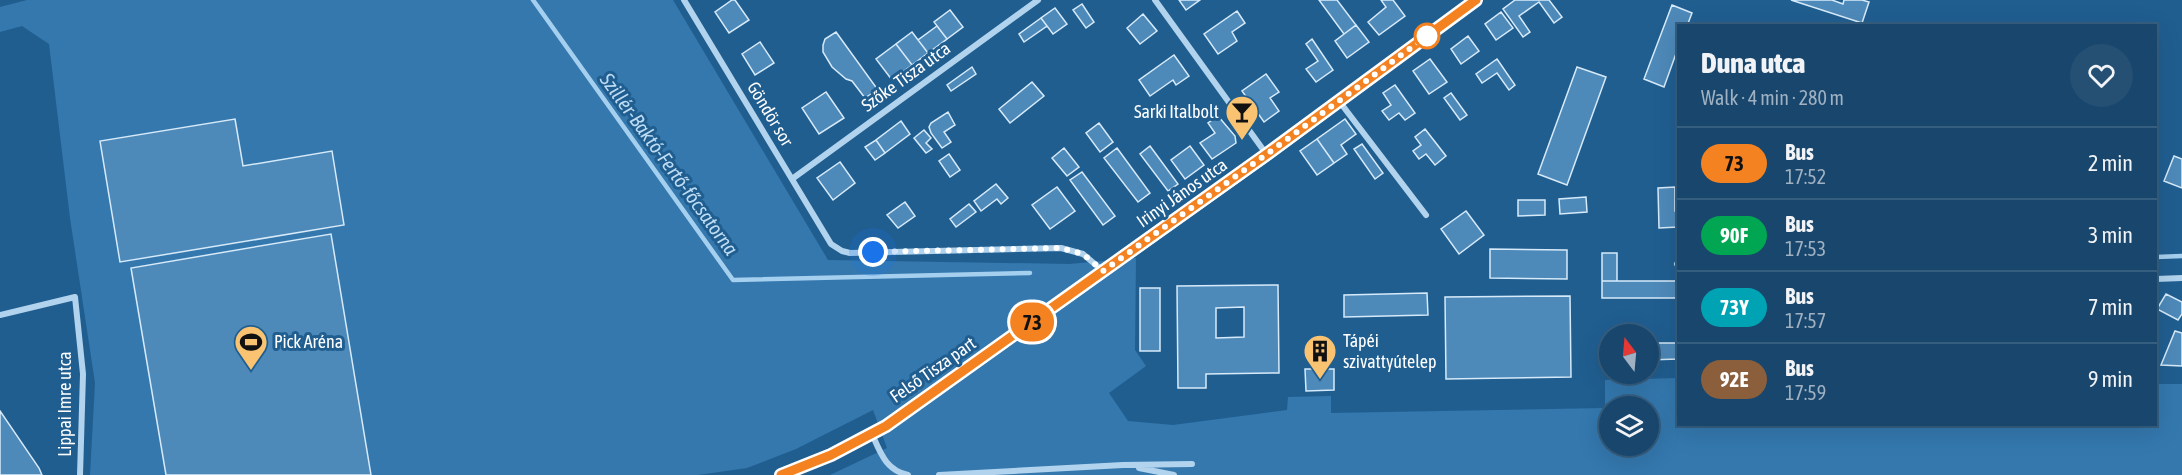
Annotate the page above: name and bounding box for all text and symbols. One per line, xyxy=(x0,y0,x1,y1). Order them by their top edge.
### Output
unlabelled marker xyxy=(1414,23,1440,49)
street label: Szőke Tisza utca xyxy=(857,37,954,116)
button: heart xyxy=(2070,44,2133,107)
text: Duna utca xyxy=(1701,47,1805,79)
water label: Szillér-Baktó-Fertő-főcsatorna xyxy=(595,68,743,259)
street label: Göndör sor xyxy=(743,78,798,150)
text: Walk · 4 min · 280 m xyxy=(1701,86,1844,109)
bar icon: Sarki Italbolt xyxy=(1224,94,1260,141)
place label: Sarki Italbolt xyxy=(1134,101,1219,122)
text: Bus xyxy=(1785,139,1814,165)
text: 2 min xyxy=(2088,150,2133,176)
text: 73 xyxy=(1724,151,1744,175)
street label: Irinyi János utca xyxy=(1132,154,1231,231)
text: 17:52 xyxy=(1785,165,1826,188)
text: Bus xyxy=(1785,211,1814,237)
text: 3 min xyxy=(2088,222,2133,248)
text: 90F xyxy=(1720,223,1748,247)
your location xyxy=(858,237,888,267)
text: 17:53 xyxy=(1785,237,1826,260)
text: Bus xyxy=(1785,283,1814,309)
text: 7 min xyxy=(2088,294,2133,320)
text: 73Y xyxy=(1719,295,1749,319)
line badge: 73 xyxy=(1005,302,1059,342)
text: 17:57 xyxy=(1785,309,1826,332)
text: 73 xyxy=(1022,310,1042,334)
sports icon: Pick Aréna xyxy=(233,324,269,371)
north arrow xyxy=(1599,324,1659,384)
map controls xyxy=(1599,324,1659,456)
place label: Tápéi szivattyútelep xyxy=(1343,330,1437,372)
place label: Pick Aréna xyxy=(274,331,343,352)
street label: Felső Tisza part xyxy=(886,332,980,407)
building icon: Tápéi szivattyútelep xyxy=(1302,333,1338,380)
street label: Lippai Imre utca xyxy=(54,351,75,457)
text: Bus xyxy=(1785,355,1814,381)
text: 9 min xyxy=(2088,366,2133,392)
text: 92E xyxy=(1720,367,1748,391)
text: 17:59 xyxy=(1785,381,1826,404)
button: layers xyxy=(1599,396,1659,456)

